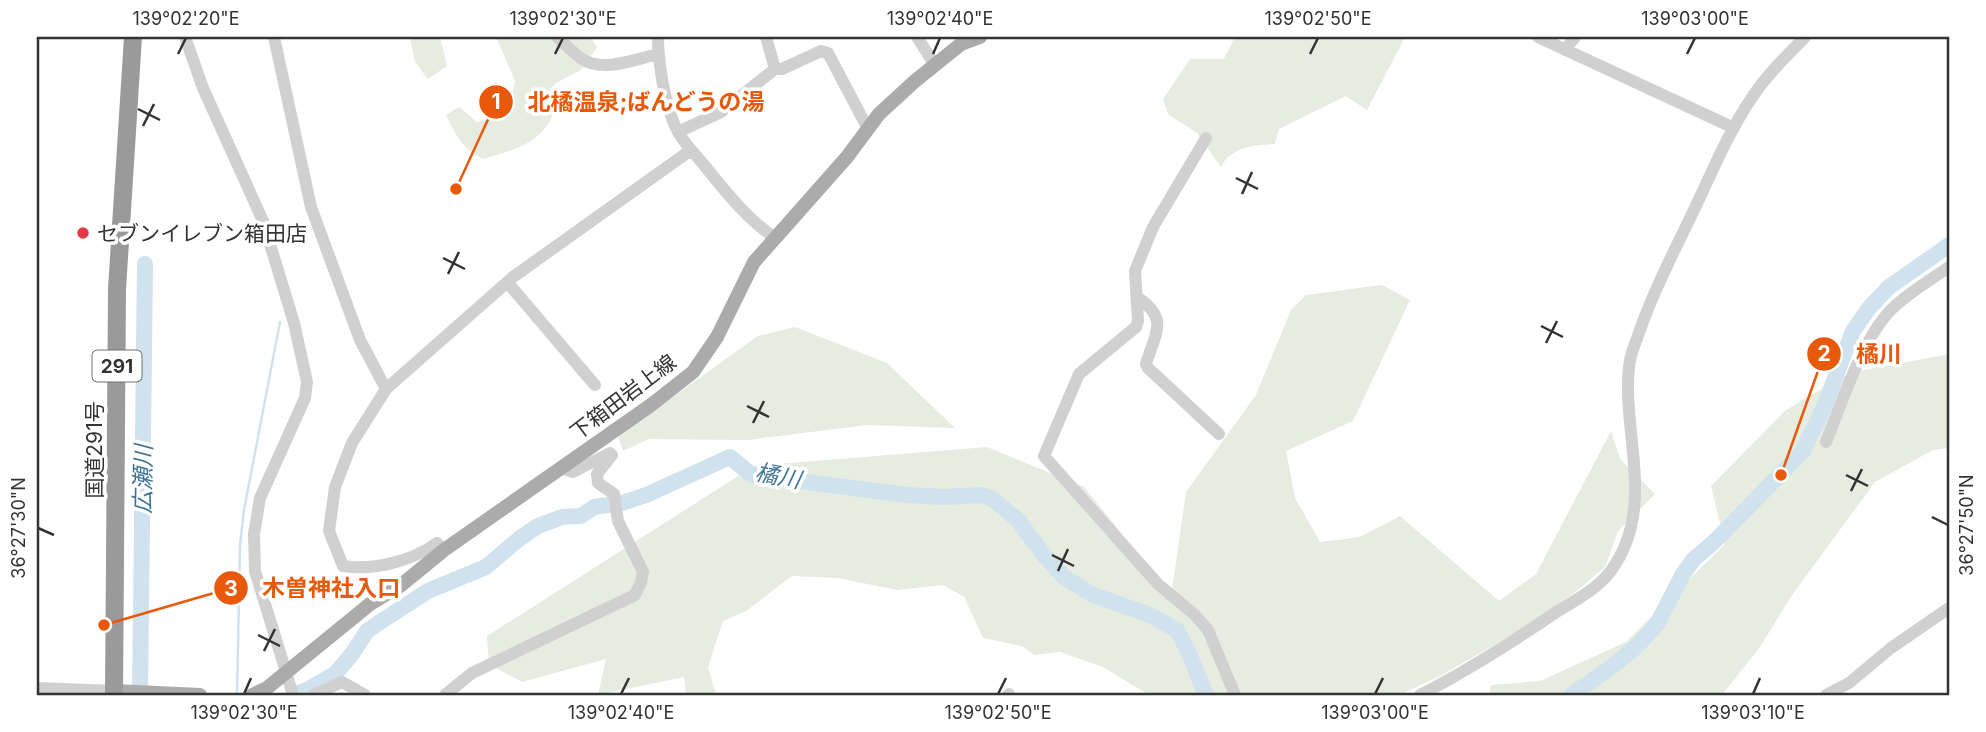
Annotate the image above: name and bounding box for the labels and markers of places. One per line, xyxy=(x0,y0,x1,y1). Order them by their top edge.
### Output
callout: 北橘温泉;ばんどうの湯 xyxy=(478,80,779,124)
place label: セブンイレブン箱田店 xyxy=(97,221,307,246)
marker: セブンイレブン箱田店 xyxy=(75,225,91,241)
callout: 橘川 xyxy=(1807,332,1916,376)
callout: 木曽神社入口 xyxy=(213,566,414,610)

